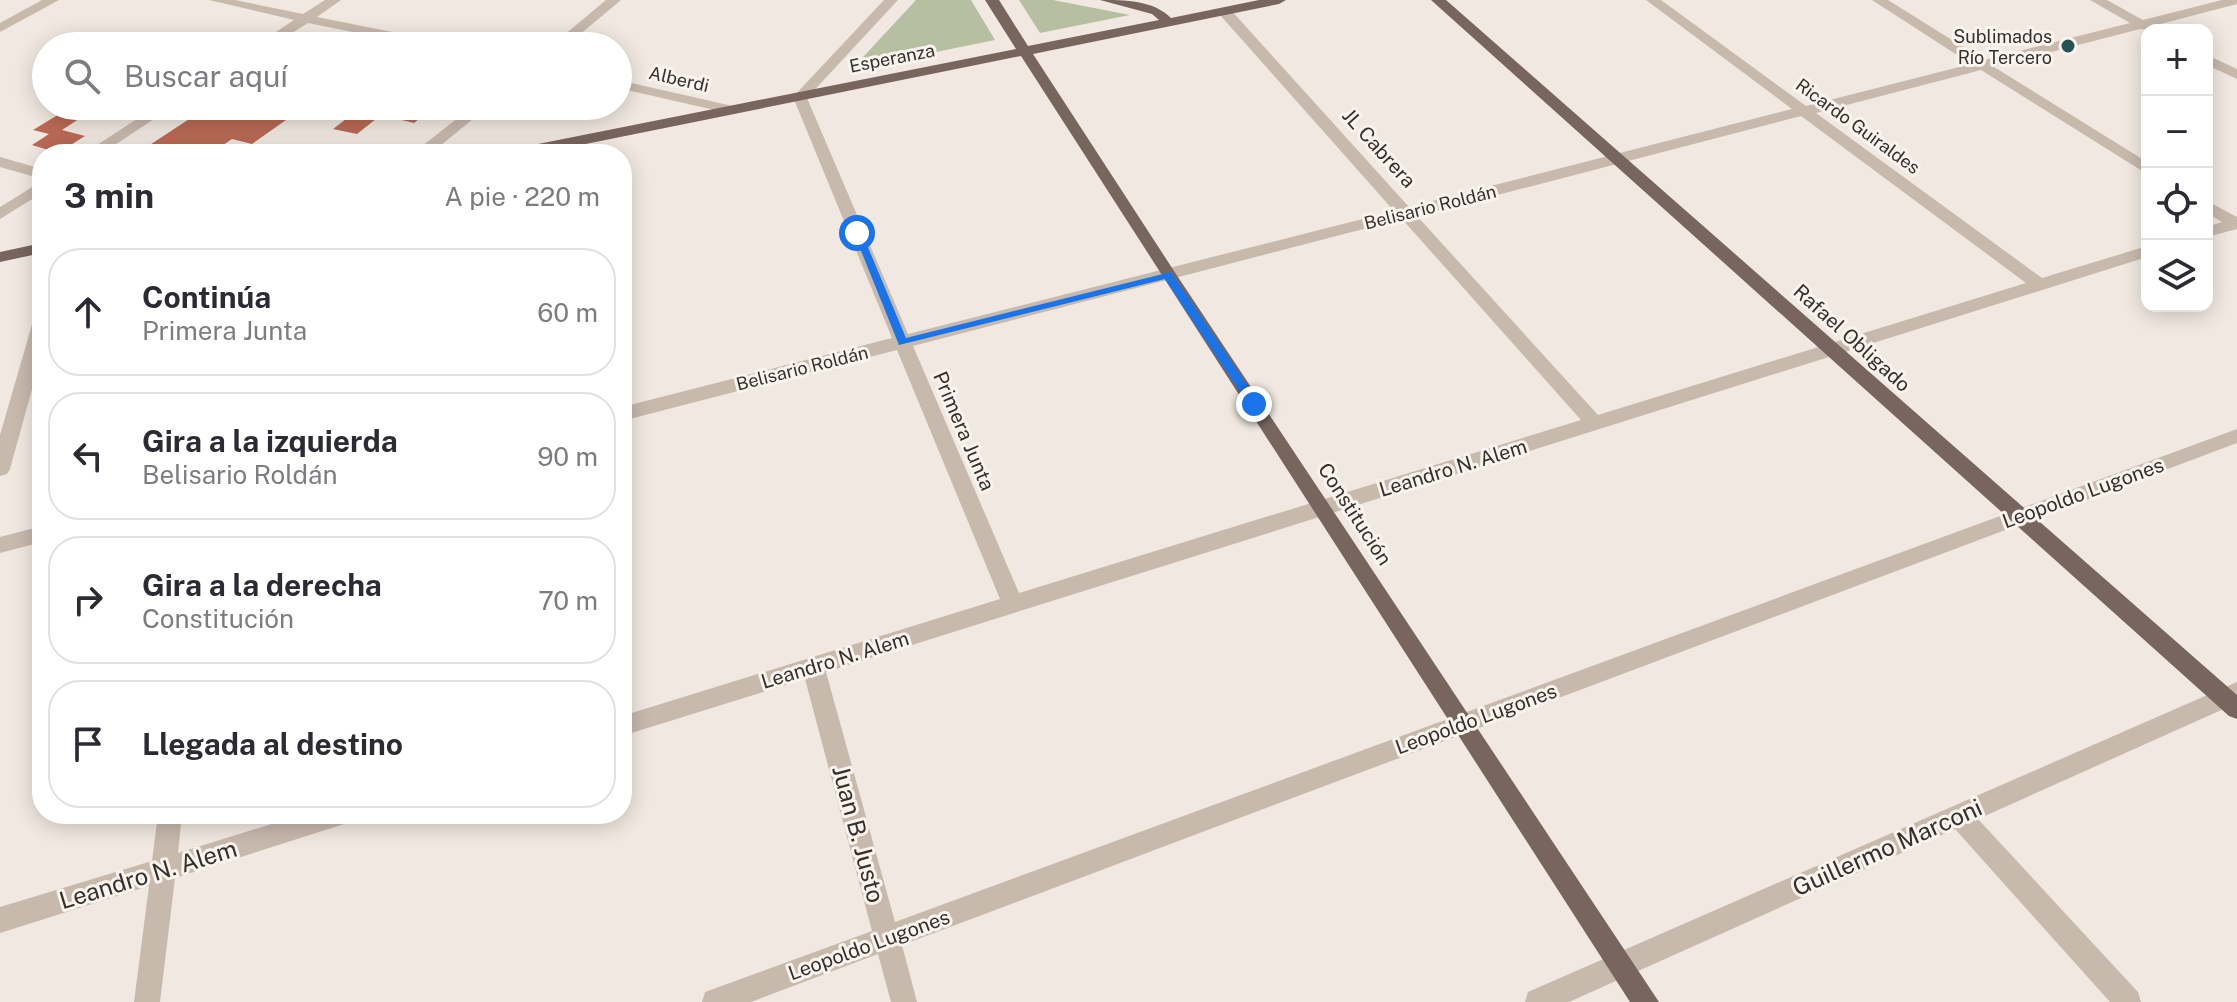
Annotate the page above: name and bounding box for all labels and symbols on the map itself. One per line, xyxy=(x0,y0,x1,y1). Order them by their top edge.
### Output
place label: Sublimados Río Tercero xyxy=(1953,26,2052,68)
marker: Sublimados Río Tercero xyxy=(2059,37,2077,55)
street label: Esperanza xyxy=(847,39,937,77)
street label: Alberdi xyxy=(647,62,711,96)
street label: Ricardo Guiraldes xyxy=(1792,74,1924,178)
street label: JL Cabrera xyxy=(1337,103,1421,193)
street label: Belisario Roldán xyxy=(1362,180,1498,234)
route start xyxy=(839,215,875,251)
street label: Rafael Obligado xyxy=(1789,279,1915,397)
street label: Belisario Roldán xyxy=(734,341,870,395)
street label: Primera Junta xyxy=(928,368,1000,494)
route end xyxy=(1236,386,1272,422)
street label: Leandro N. Alem xyxy=(1376,434,1530,502)
street label: Leopoldo Lugones xyxy=(1999,453,2167,533)
street label: Constitución xyxy=(1313,458,1397,570)
street label: Leandro N. Alem xyxy=(758,626,912,694)
street label: Leopoldo Lugones xyxy=(1392,679,1560,759)
street label: Juan B. Justo xyxy=(827,762,891,906)
street label: Guillermo Marconi xyxy=(1788,793,1986,901)
street label: Leandro N. Alem xyxy=(56,834,240,914)
street label: Leopoldo Lugones xyxy=(785,905,953,985)

